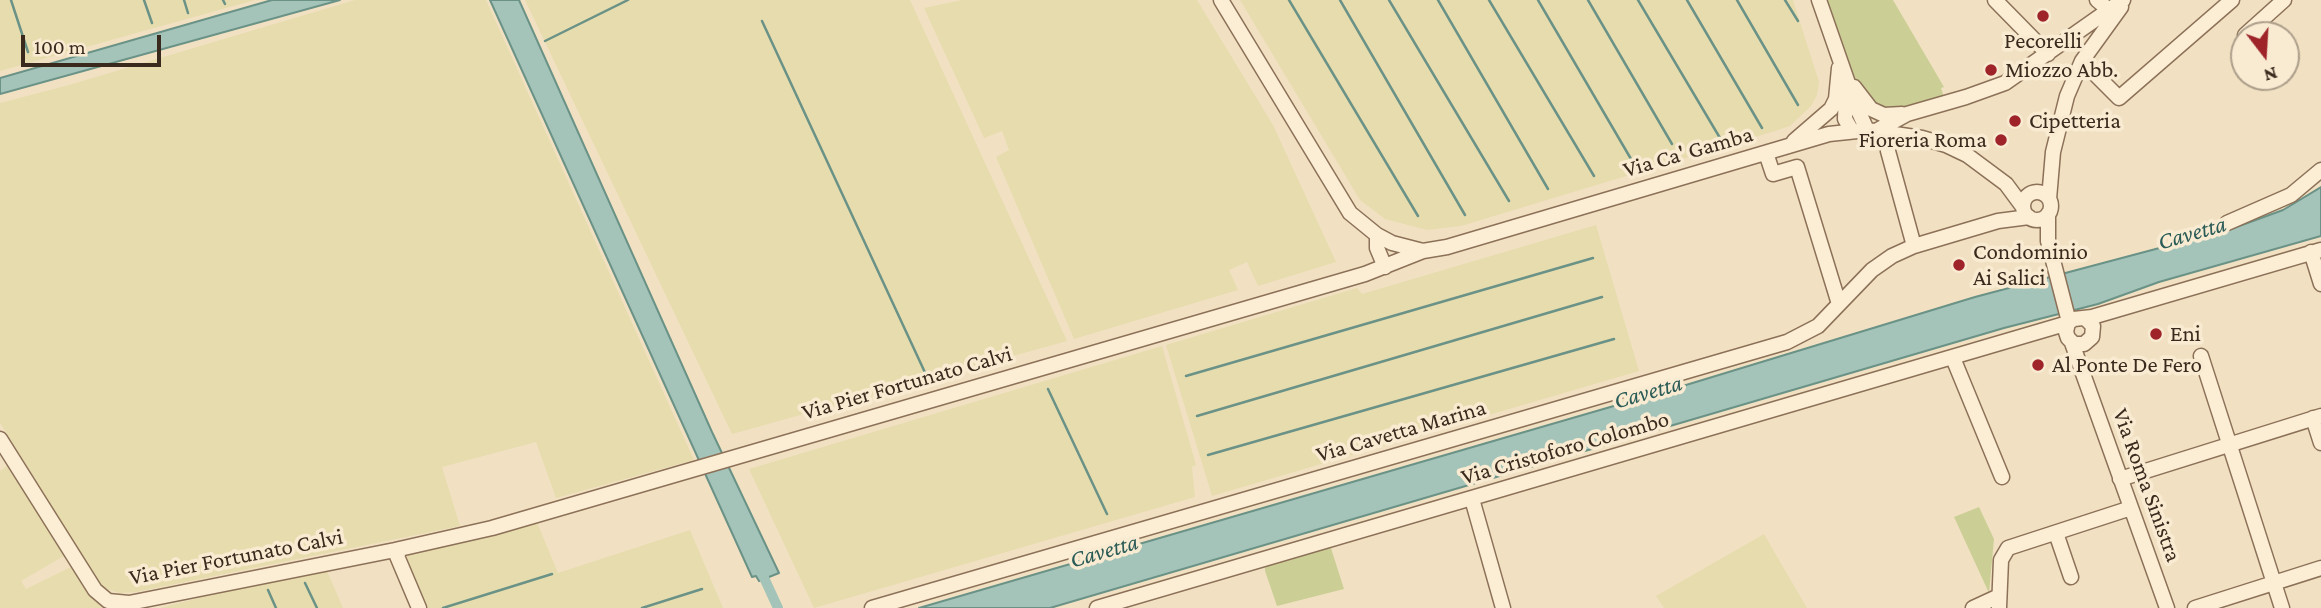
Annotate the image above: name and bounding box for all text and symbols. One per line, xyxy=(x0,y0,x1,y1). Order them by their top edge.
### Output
marker: Pecorelli xyxy=(2035,8,2051,24)
scale bar xyxy=(24,21,164,65)
north arrow xyxy=(2230,21,2300,91)
place label: Pecorelli xyxy=(2004,27,2082,55)
text: 100 m xyxy=(34,35,86,59)
place label: Miozzo Abb. xyxy=(2005,56,2118,84)
marker: Miozzo Abb. xyxy=(1983,62,1999,78)
text: N xyxy=(2261,63,2280,87)
place label: Cipetteria xyxy=(2029,107,2121,135)
marker: Cipetteria xyxy=(2007,113,2023,129)
street label: Via Ca' Gamba xyxy=(1620,120,1756,184)
place label: Fioreria Roma xyxy=(1858,126,1987,154)
marker: Fioreria Roma xyxy=(1993,132,2009,148)
water label: Cavetta xyxy=(2154,210,2230,256)
place label: Condominio Ai Salici xyxy=(1973,238,2088,292)
marker: Condominio Ai Salici xyxy=(1951,257,1967,273)
place label: Eni xyxy=(2170,320,2201,348)
marker: Eni xyxy=(2148,326,2164,342)
street label: Via Pier Fortunato Calvi xyxy=(799,340,1015,426)
place label: Al Ponte De Fero xyxy=(2052,351,2202,379)
marker: Al Ponte De Fero xyxy=(2030,357,2046,373)
water label: Cavetta xyxy=(1610,369,1686,415)
street label: Via Cavetta Marina xyxy=(1313,394,1489,468)
street label: Via Cristoforo Colombo xyxy=(1458,405,1672,491)
street label: Via Roma Sinistra xyxy=(2106,405,2188,565)
street label: Via Pier Fortunato Calvi xyxy=(127,523,345,591)
water label: Cavetta xyxy=(1066,528,1142,574)

